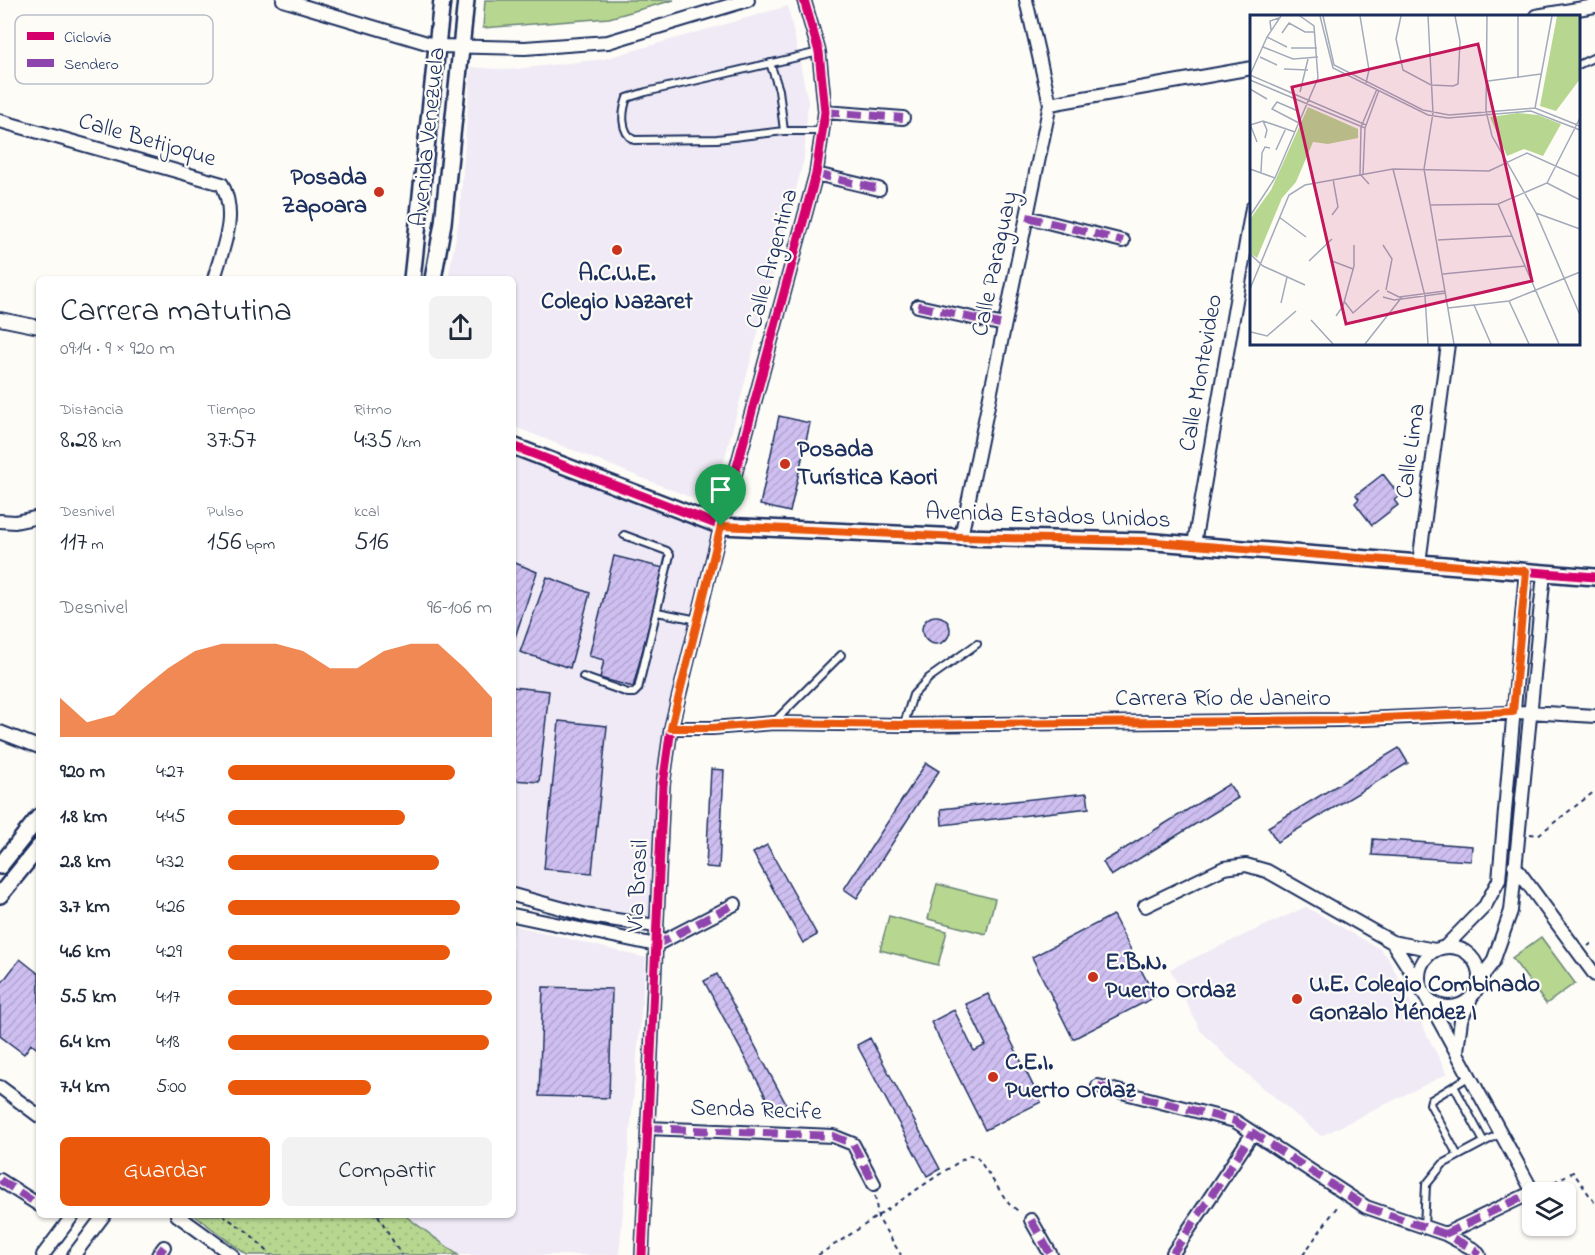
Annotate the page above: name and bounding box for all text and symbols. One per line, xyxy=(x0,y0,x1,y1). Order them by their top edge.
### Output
legend xyxy=(15,15,213,84)
inset map xyxy=(1250,15,1580,345)
text: Ciclovía xyxy=(64,26,111,50)
street label: Avenida Venezuela xyxy=(402,46,456,228)
text: Sendero xyxy=(64,53,119,77)
street label: Calle Betijoque xyxy=(74,105,220,177)
place label: Posada Zapoara xyxy=(282,161,367,224)
marker: Posada Zapoara xyxy=(372,185,386,199)
street label: Calle Argentina xyxy=(737,185,809,333)
street label: Calle Paraguay xyxy=(964,188,1029,340)
marker: A.C.U.E. Colegio Nazaret xyxy=(610,243,624,257)
place label: A.C.U.E. Colegio Nazaret xyxy=(541,257,694,321)
text: Carrera matutina xyxy=(60,288,292,336)
street label: Calle Montevideo xyxy=(1171,292,1233,454)
button: share xyxy=(429,296,492,359)
text: 09:14 · 9 × 920 m xyxy=(60,335,175,364)
text: Distancia xyxy=(60,398,123,422)
text: Tiempo xyxy=(207,398,256,422)
text: Ritmo xyxy=(354,398,392,422)
street label: Calle Lima xyxy=(1388,401,1436,501)
text: 8.28 xyxy=(60,422,98,460)
text: 37:57 xyxy=(207,422,256,460)
text: 4:35 xyxy=(354,422,393,460)
text: km xyxy=(98,431,121,455)
text: /km xyxy=(393,431,421,455)
place label: Posada Turística Kaori xyxy=(797,433,938,496)
marker: Posada Turística Kaori xyxy=(778,457,792,471)
pin xyxy=(695,464,746,526)
icon: arrive xyxy=(704,473,737,506)
street label: Avenida Estados Unidos xyxy=(925,495,1171,539)
text: Desnivel xyxy=(60,500,114,524)
text: Pulso xyxy=(207,500,244,524)
text: kcal xyxy=(354,500,379,524)
text: 117 xyxy=(60,524,87,562)
text: 156 xyxy=(207,524,242,562)
text: 516 xyxy=(354,524,389,562)
text: m xyxy=(87,533,104,557)
text: bpm xyxy=(242,533,275,557)
text: Desnivel xyxy=(60,594,128,623)
text: 96–106 m xyxy=(427,594,492,623)
street label: Carrera Río de Janeiro xyxy=(1115,682,1331,717)
text: 920 m xyxy=(60,758,105,787)
text: 4:27 xyxy=(156,758,184,787)
text: 1.8 km xyxy=(60,803,107,832)
text: 4:45 xyxy=(156,803,186,832)
street label: Vía Brasil xyxy=(619,839,659,934)
text: 2.8 km xyxy=(60,848,111,877)
text: 4:32 xyxy=(156,848,184,877)
text: 3.7 km xyxy=(60,893,110,922)
text: 4:26 xyxy=(156,893,185,922)
text: 4.6 km xyxy=(60,938,110,967)
text: 4:29 xyxy=(156,938,182,967)
place label: E.B.N. Puerto Ordaz xyxy=(1105,946,1237,1009)
place label: U.E. Colegio Combinado Gonzalo Méndez I xyxy=(1309,968,1540,1031)
marker: E.B.N. Puerto Ordaz xyxy=(1086,970,1100,984)
text: 5.5 km xyxy=(60,983,116,1012)
text: 4:17 xyxy=(156,983,181,1012)
marker: U.E. Colegio Combinado Gonzalo Méndez I xyxy=(1290,992,1304,1006)
text: 6.4 km xyxy=(60,1028,110,1057)
text: 4:18 xyxy=(156,1028,180,1057)
place label: C.E.I. Puerto Ordaz xyxy=(1005,1046,1137,1109)
marker: C.E.I. Puerto Ordaz xyxy=(986,1070,1000,1084)
text: 7.4 km xyxy=(60,1073,110,1102)
text: 5:00 xyxy=(156,1073,186,1102)
street label: Senda Recife xyxy=(690,1091,822,1131)
button: Guardar xyxy=(60,1137,270,1206)
button: Compartir xyxy=(282,1137,492,1206)
map controls xyxy=(1522,1182,1576,1236)
button: layers xyxy=(1522,1182,1576,1236)

